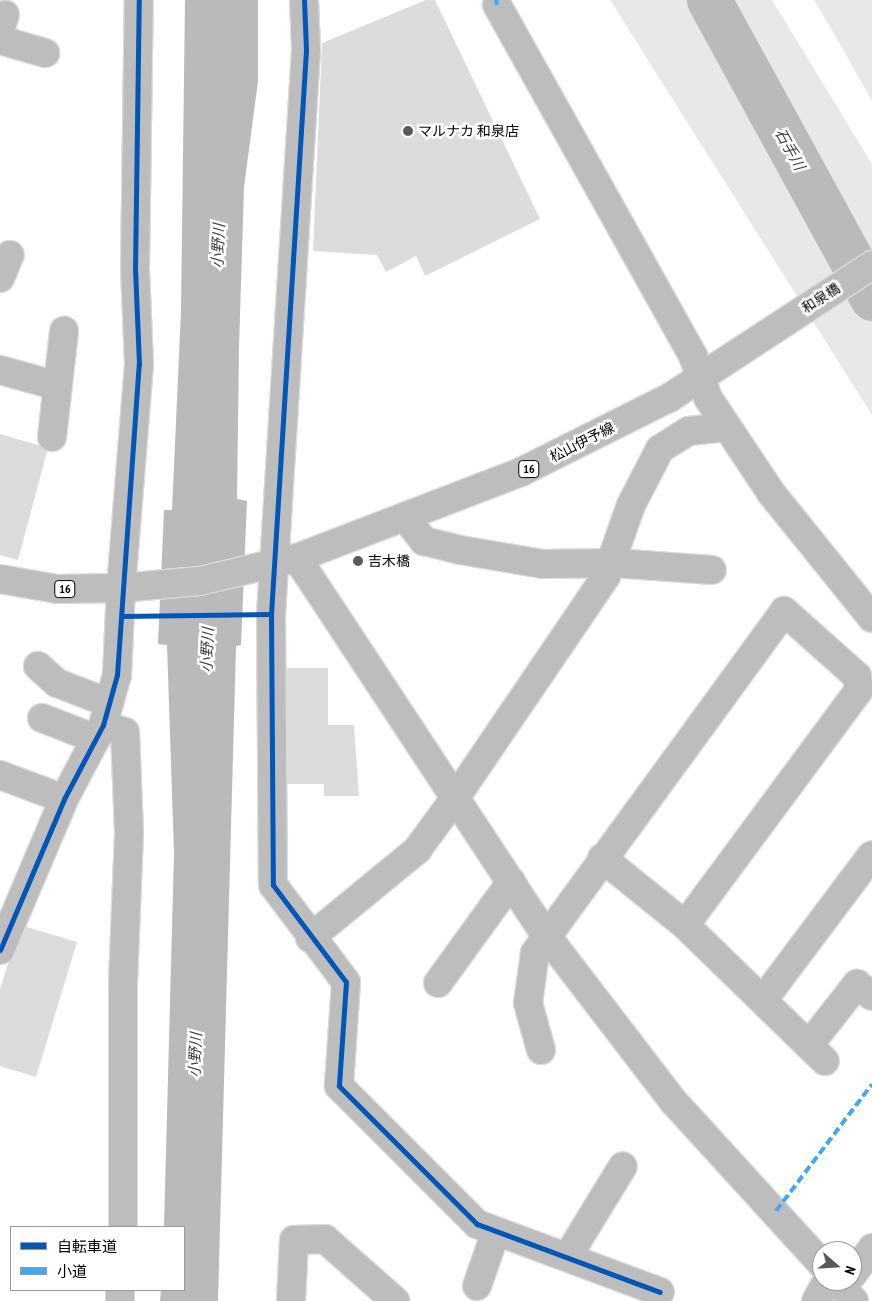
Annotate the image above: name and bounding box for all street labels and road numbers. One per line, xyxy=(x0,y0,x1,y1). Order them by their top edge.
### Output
street label: 和泉橋 xyxy=(799,280,843,316)
street label: 松山伊予線 xyxy=(547,419,617,465)
road number: 16 xyxy=(518,459,540,478)
road number: 16 xyxy=(54,580,76,598)

